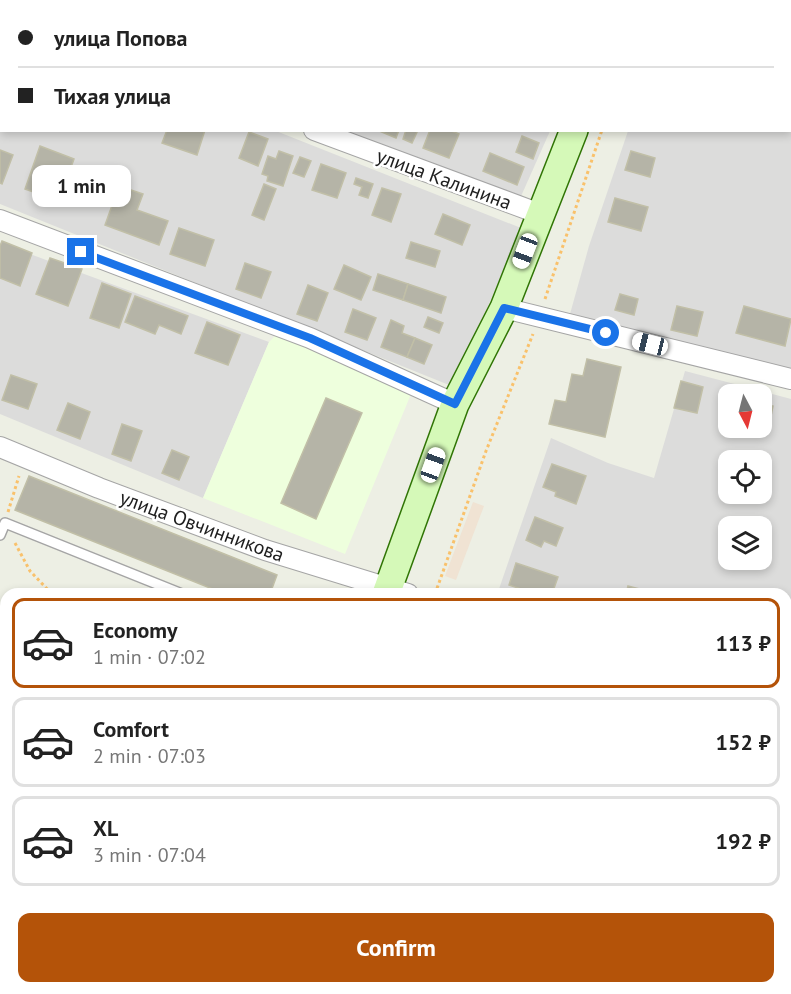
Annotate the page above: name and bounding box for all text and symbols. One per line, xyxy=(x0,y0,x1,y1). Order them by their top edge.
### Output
text: улица Попова xyxy=(54,24,187,52)
text: Тихая улица xyxy=(54,82,171,110)
street label: улица Калинина xyxy=(373,143,515,215)
callout: 1 min xyxy=(32,165,130,207)
text: 1 min xyxy=(57,173,106,199)
car xyxy=(510,231,540,271)
route end xyxy=(67,238,94,265)
route start xyxy=(592,319,619,346)
car xyxy=(630,331,670,357)
north arrow xyxy=(718,384,772,438)
map controls xyxy=(718,384,772,570)
car xyxy=(418,445,448,485)
button: locate xyxy=(718,450,772,504)
street label: улица Овчинникова xyxy=(116,484,288,568)
button: layers xyxy=(718,516,772,570)
icon: car xyxy=(21,616,75,670)
text: Economy xyxy=(93,616,177,644)
text: 113 ₽ xyxy=(716,629,771,657)
text: 1 min · 07:02 xyxy=(93,644,206,670)
icon: car xyxy=(21,715,75,769)
text: Comfort xyxy=(93,715,169,743)
text: 152 ₽ xyxy=(716,728,771,756)
text: 2 min · 07:03 xyxy=(93,743,206,769)
icon: car xyxy=(21,814,75,868)
text: XL xyxy=(93,814,118,842)
text: 192 ₽ xyxy=(716,827,771,855)
text: 3 min · 07:04 xyxy=(93,842,206,868)
button: Confirm xyxy=(18,913,774,982)

